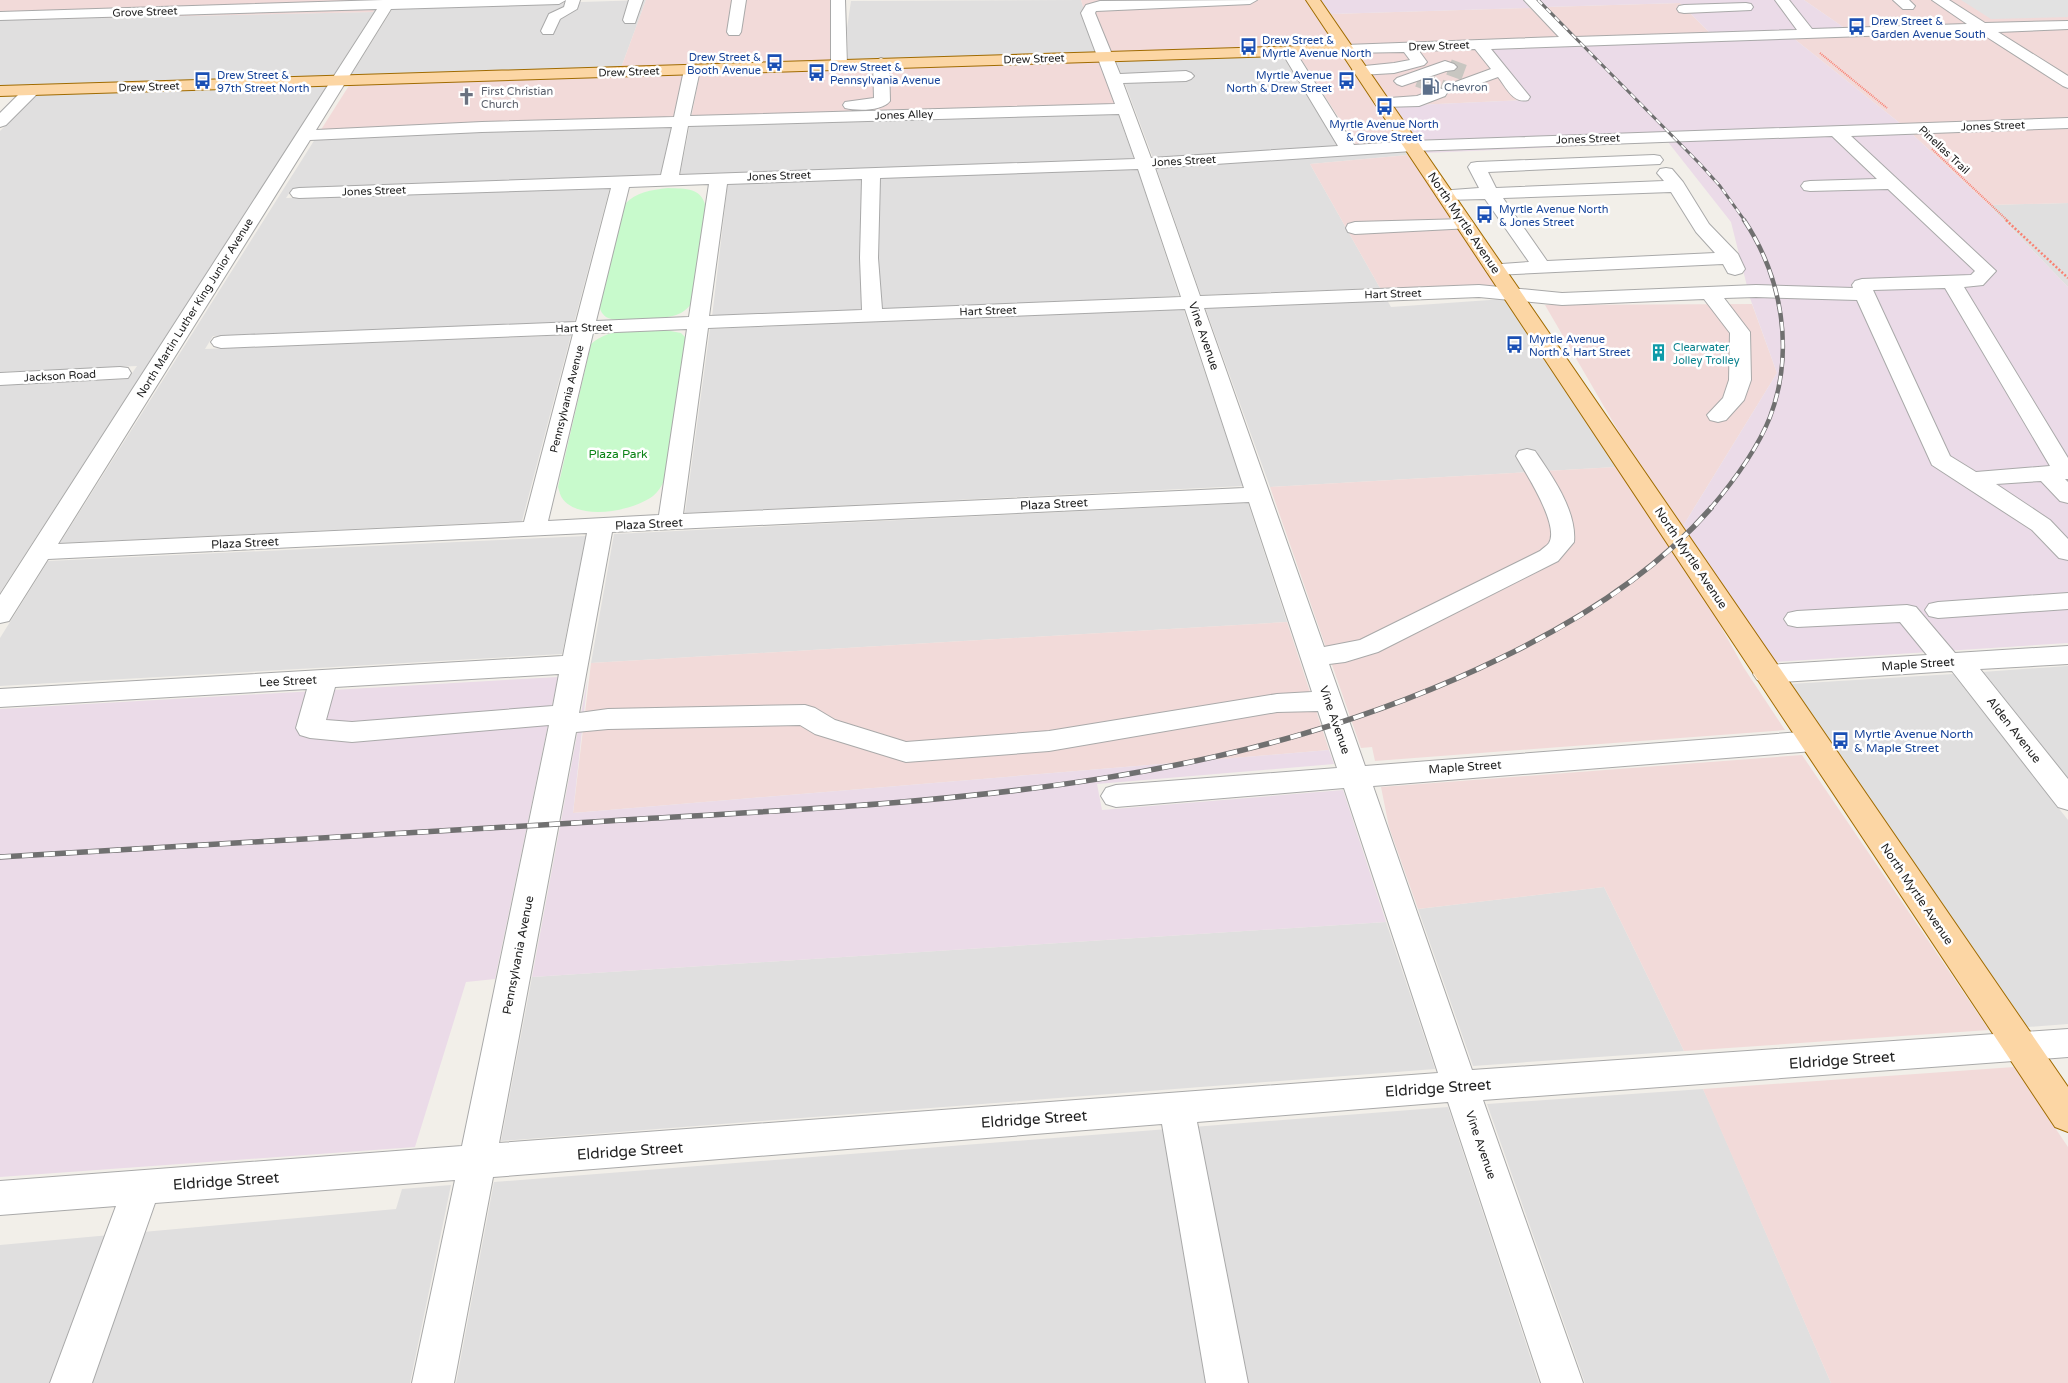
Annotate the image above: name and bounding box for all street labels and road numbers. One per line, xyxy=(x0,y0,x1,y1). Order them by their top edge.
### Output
street label: Grove Street xyxy=(112,4,178,20)
street label: Drew Street xyxy=(1408,38,1470,54)
street label: Drew Street xyxy=(1003,51,1065,67)
street label: Drew Street xyxy=(598,64,660,80)
street label: Drew Street xyxy=(118,79,180,95)
street label: Jones Alley xyxy=(875,107,934,123)
street label: Jones Street xyxy=(1961,118,2025,134)
street label: Pinellas Trail xyxy=(1916,123,1972,177)
street label: Jones Street xyxy=(1556,131,1620,147)
street label: Jones Street xyxy=(1152,153,1216,169)
street label: Jones Street xyxy=(747,168,811,184)
street label: North Myrtle Avenue xyxy=(1425,170,1503,277)
street label: Jones Street xyxy=(342,183,406,199)
street label: North Martin Luther King Junior Avenue xyxy=(134,216,256,400)
street label: Hart Street xyxy=(1364,287,1422,301)
street label: Vine Avenue xyxy=(1186,300,1222,372)
street label: Hart Street xyxy=(959,304,1017,318)
street label: Hart Street xyxy=(555,321,613,335)
street label: Pennsylvania Avenue xyxy=(547,344,587,454)
street label: Jackson Road xyxy=(24,368,96,384)
street label: Plaza Street xyxy=(1020,495,1089,513)
street label: North Myrtle Avenue xyxy=(1652,505,1730,612)
street label: Plaza Street xyxy=(615,515,684,533)
street label: Plaza Street xyxy=(211,534,280,552)
street label: Maple Street xyxy=(1881,654,1955,674)
street label: Lee Street xyxy=(259,672,318,690)
street label: Vine Avenue xyxy=(1317,684,1353,756)
street label: Alden Avenue xyxy=(1984,694,2044,766)
street label: Maple Street xyxy=(1428,757,1502,777)
street label: North Myrtle Avenue xyxy=(1878,841,1956,948)
street label: Pennsylvania Avenue xyxy=(500,894,536,1016)
street label: Eldridge Street xyxy=(1788,1047,1896,1073)
street label: Eldridge Street xyxy=(1384,1075,1492,1101)
street label: Eldridge Street xyxy=(980,1106,1088,1132)
street label: Vine Avenue xyxy=(1463,1109,1499,1181)
street label: Eldridge Street xyxy=(576,1138,684,1164)
street label: Eldridge Street xyxy=(172,1168,280,1194)

